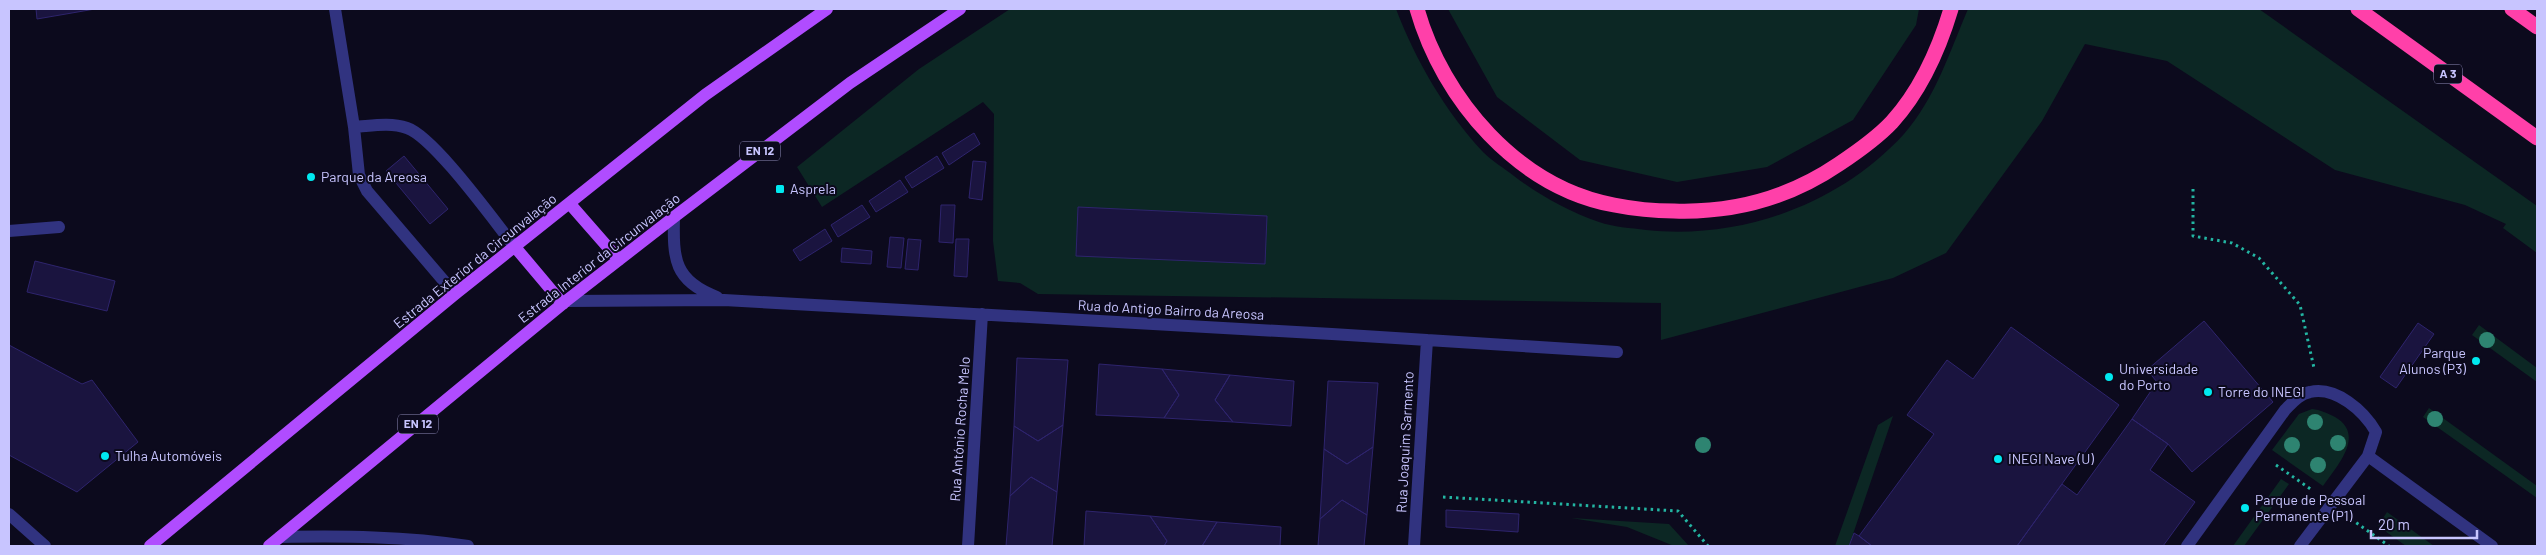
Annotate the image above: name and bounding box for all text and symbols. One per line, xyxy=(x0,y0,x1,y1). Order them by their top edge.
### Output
road number: A 3 xyxy=(2434,64,2462,84)
road number: EN 12 xyxy=(740,142,780,160)
place label: Parque da Areosa xyxy=(321,168,427,185)
marker: Parque da Areosa xyxy=(305,171,317,183)
place label: Asprela xyxy=(790,180,836,197)
marker: Asprela xyxy=(774,183,786,195)
street label: Estrada Interior da Circunvalação xyxy=(514,189,683,326)
street label: Estrada Exterior da Circunvalação xyxy=(390,190,560,332)
street label: Rua do Antigo Bairro da Areosa xyxy=(1077,296,1265,323)
place label: Parque Alunos (P3) xyxy=(2399,344,2466,377)
marker: Parque Alunos (P3) xyxy=(2470,355,2482,367)
street label: Rua António Rocha Melo xyxy=(946,356,973,502)
place label: Universidade do Porto xyxy=(2119,360,2198,393)
street label: Rua Joaquim Sarmento xyxy=(1392,371,1417,513)
marker: Universidade do Porto xyxy=(2103,371,2115,383)
place label: Torre do INEGI xyxy=(2218,383,2305,400)
marker: Torre do INEGI xyxy=(2202,386,2214,398)
road number: EN 12 xyxy=(398,414,438,434)
place label: Tulha Automóveis xyxy=(115,447,222,464)
marker: Tulha Automóveis xyxy=(99,450,111,462)
place label: INEGI Nave (U) xyxy=(2008,450,2094,467)
marker: INEGI Nave (U) xyxy=(1992,453,2004,465)
place label: Parque de Pessoal Permanente (P1) xyxy=(2255,491,2365,524)
marker: Parque de Pessoal Permanente (P1) xyxy=(2239,502,2251,514)
scale bar xyxy=(2371,508,2477,540)
text: 20 m xyxy=(2378,515,2410,533)

